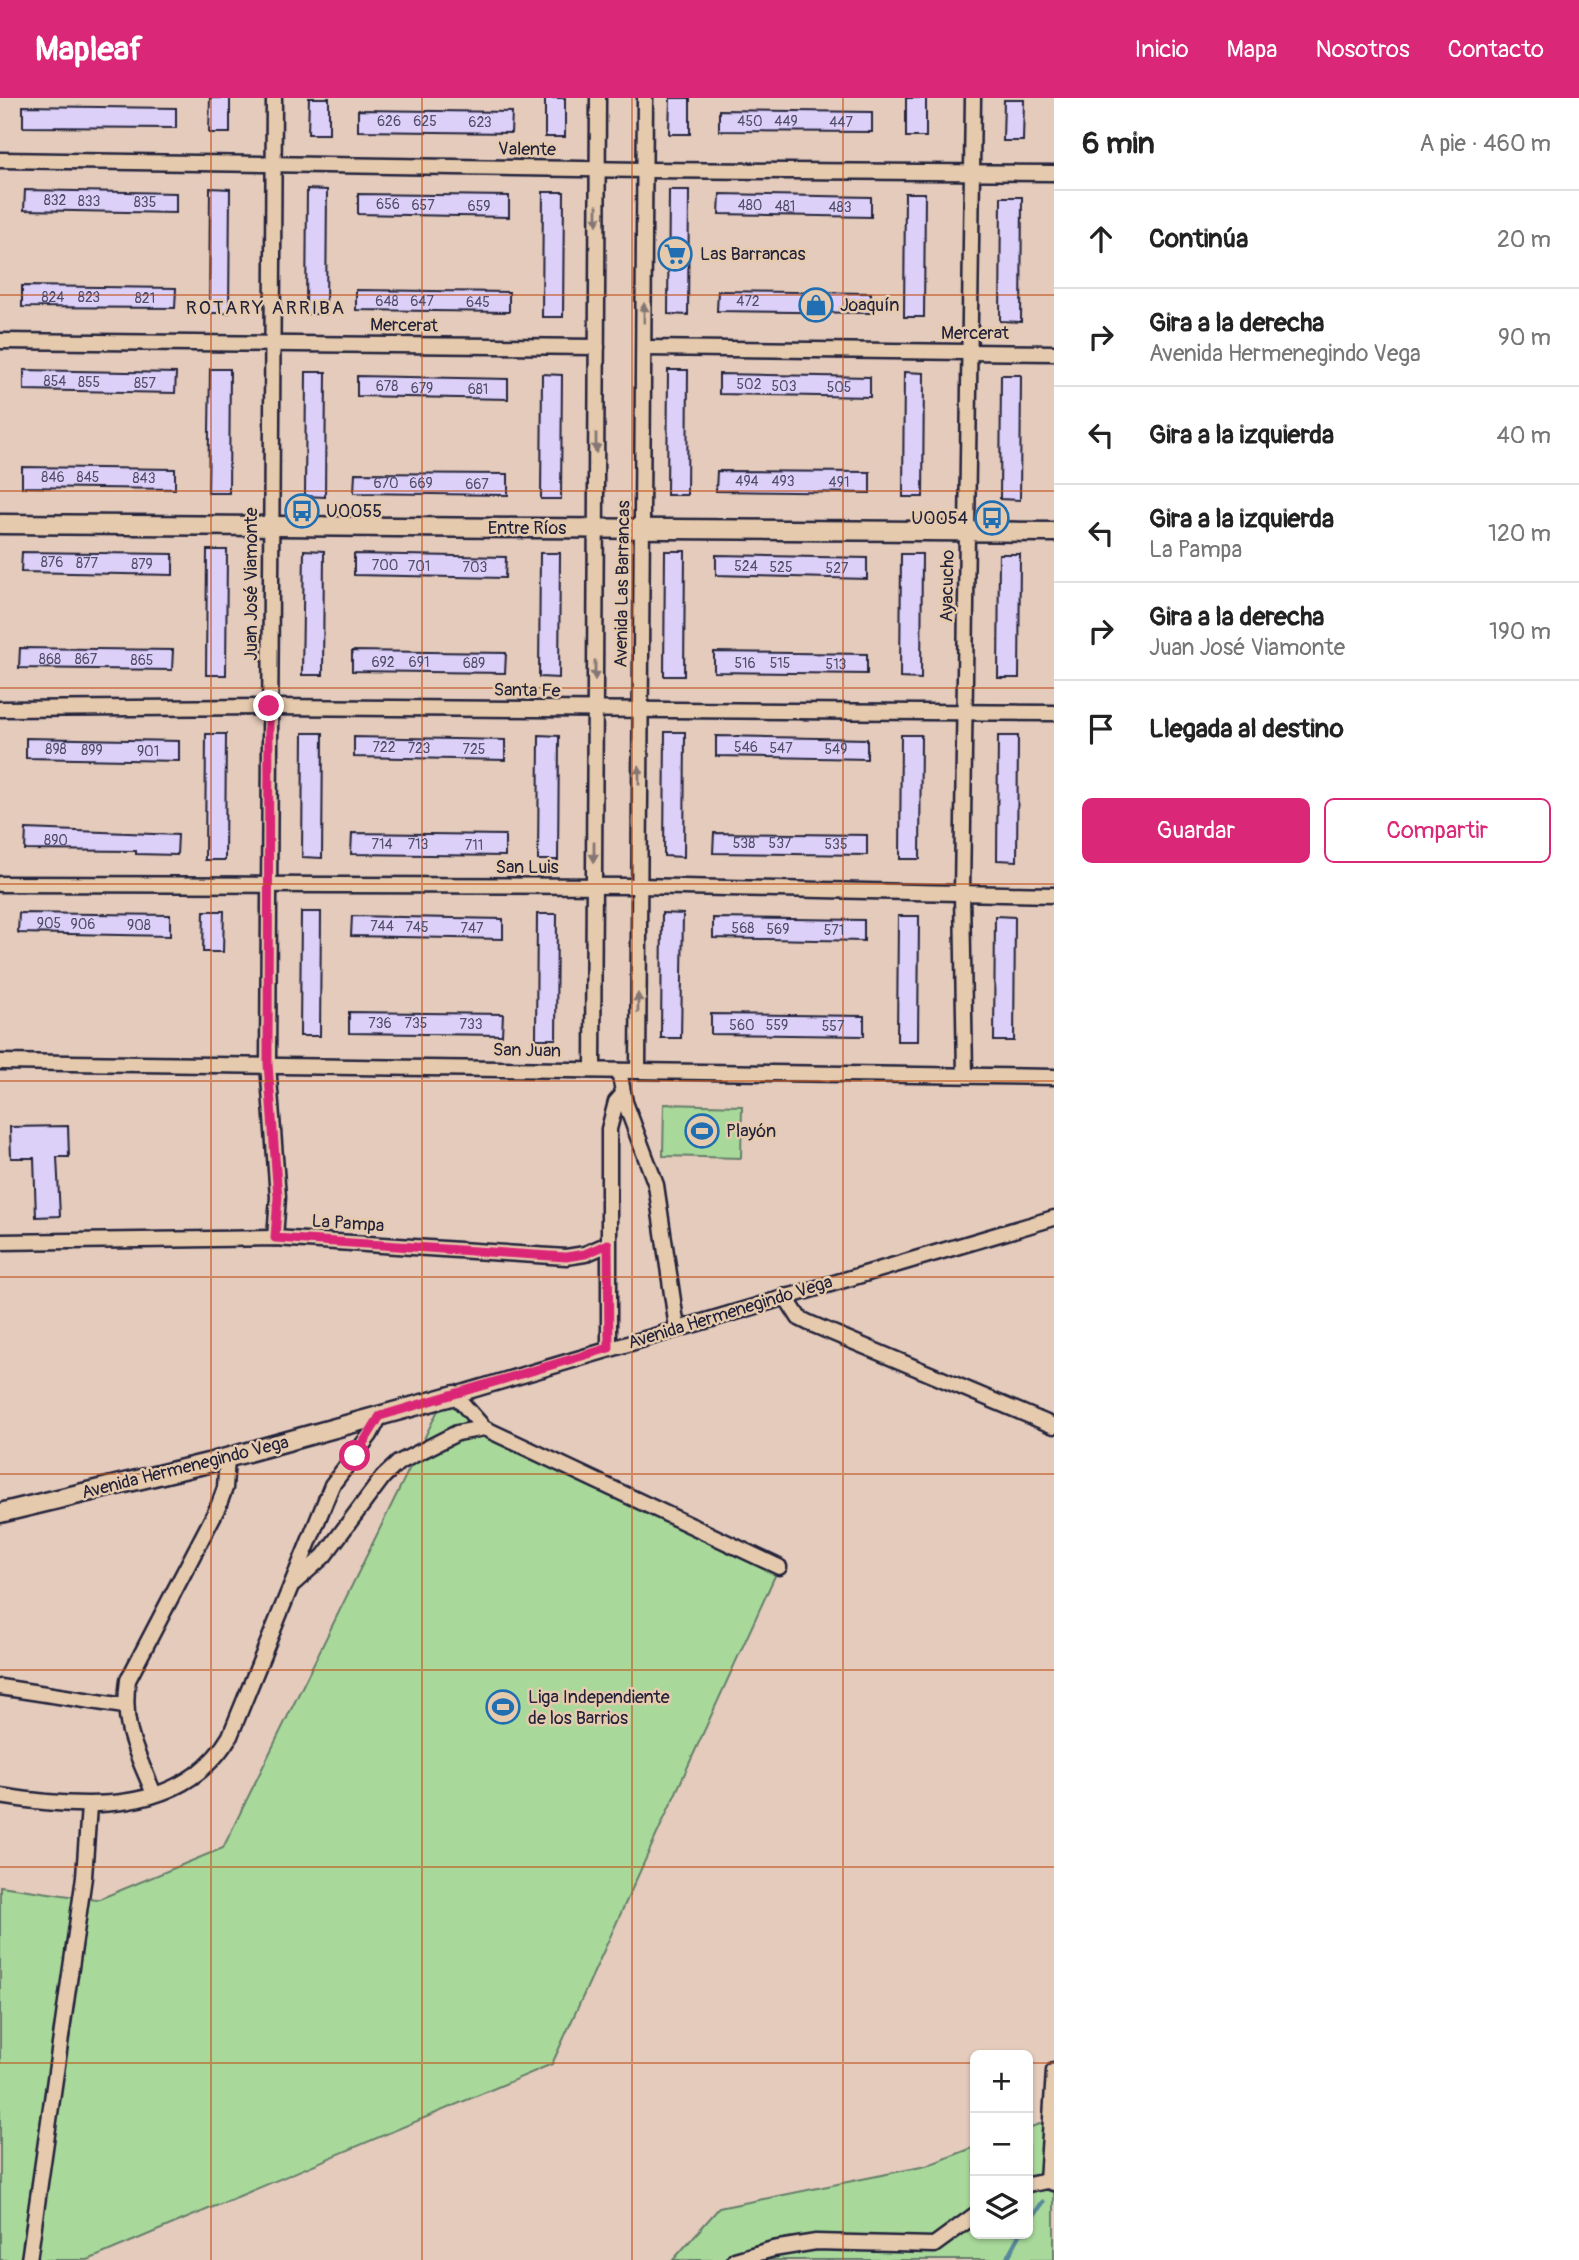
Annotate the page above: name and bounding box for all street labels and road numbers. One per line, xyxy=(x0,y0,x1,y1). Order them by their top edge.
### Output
street label: Valente xyxy=(498,137,556,162)
street label: Mercerat xyxy=(370,313,439,338)
street label: Mercerat xyxy=(941,322,1010,345)
street label: Avenida Las Barrancas xyxy=(610,500,635,668)
street label: Juan José Viamonte xyxy=(240,507,263,661)
street label: Entre Ríos xyxy=(488,517,566,540)
street label: Ayacucho xyxy=(935,549,960,622)
street label: Santa Fe xyxy=(493,678,561,703)
street label: San Luis xyxy=(496,856,558,879)
street label: San Juan xyxy=(493,1038,561,1063)
street label: La Pampa xyxy=(311,1209,385,1238)
street label: Avenida Hermenegindo Vega xyxy=(625,1270,835,1355)
street label: Avenida Hermenegindo Vega xyxy=(79,1431,291,1504)

